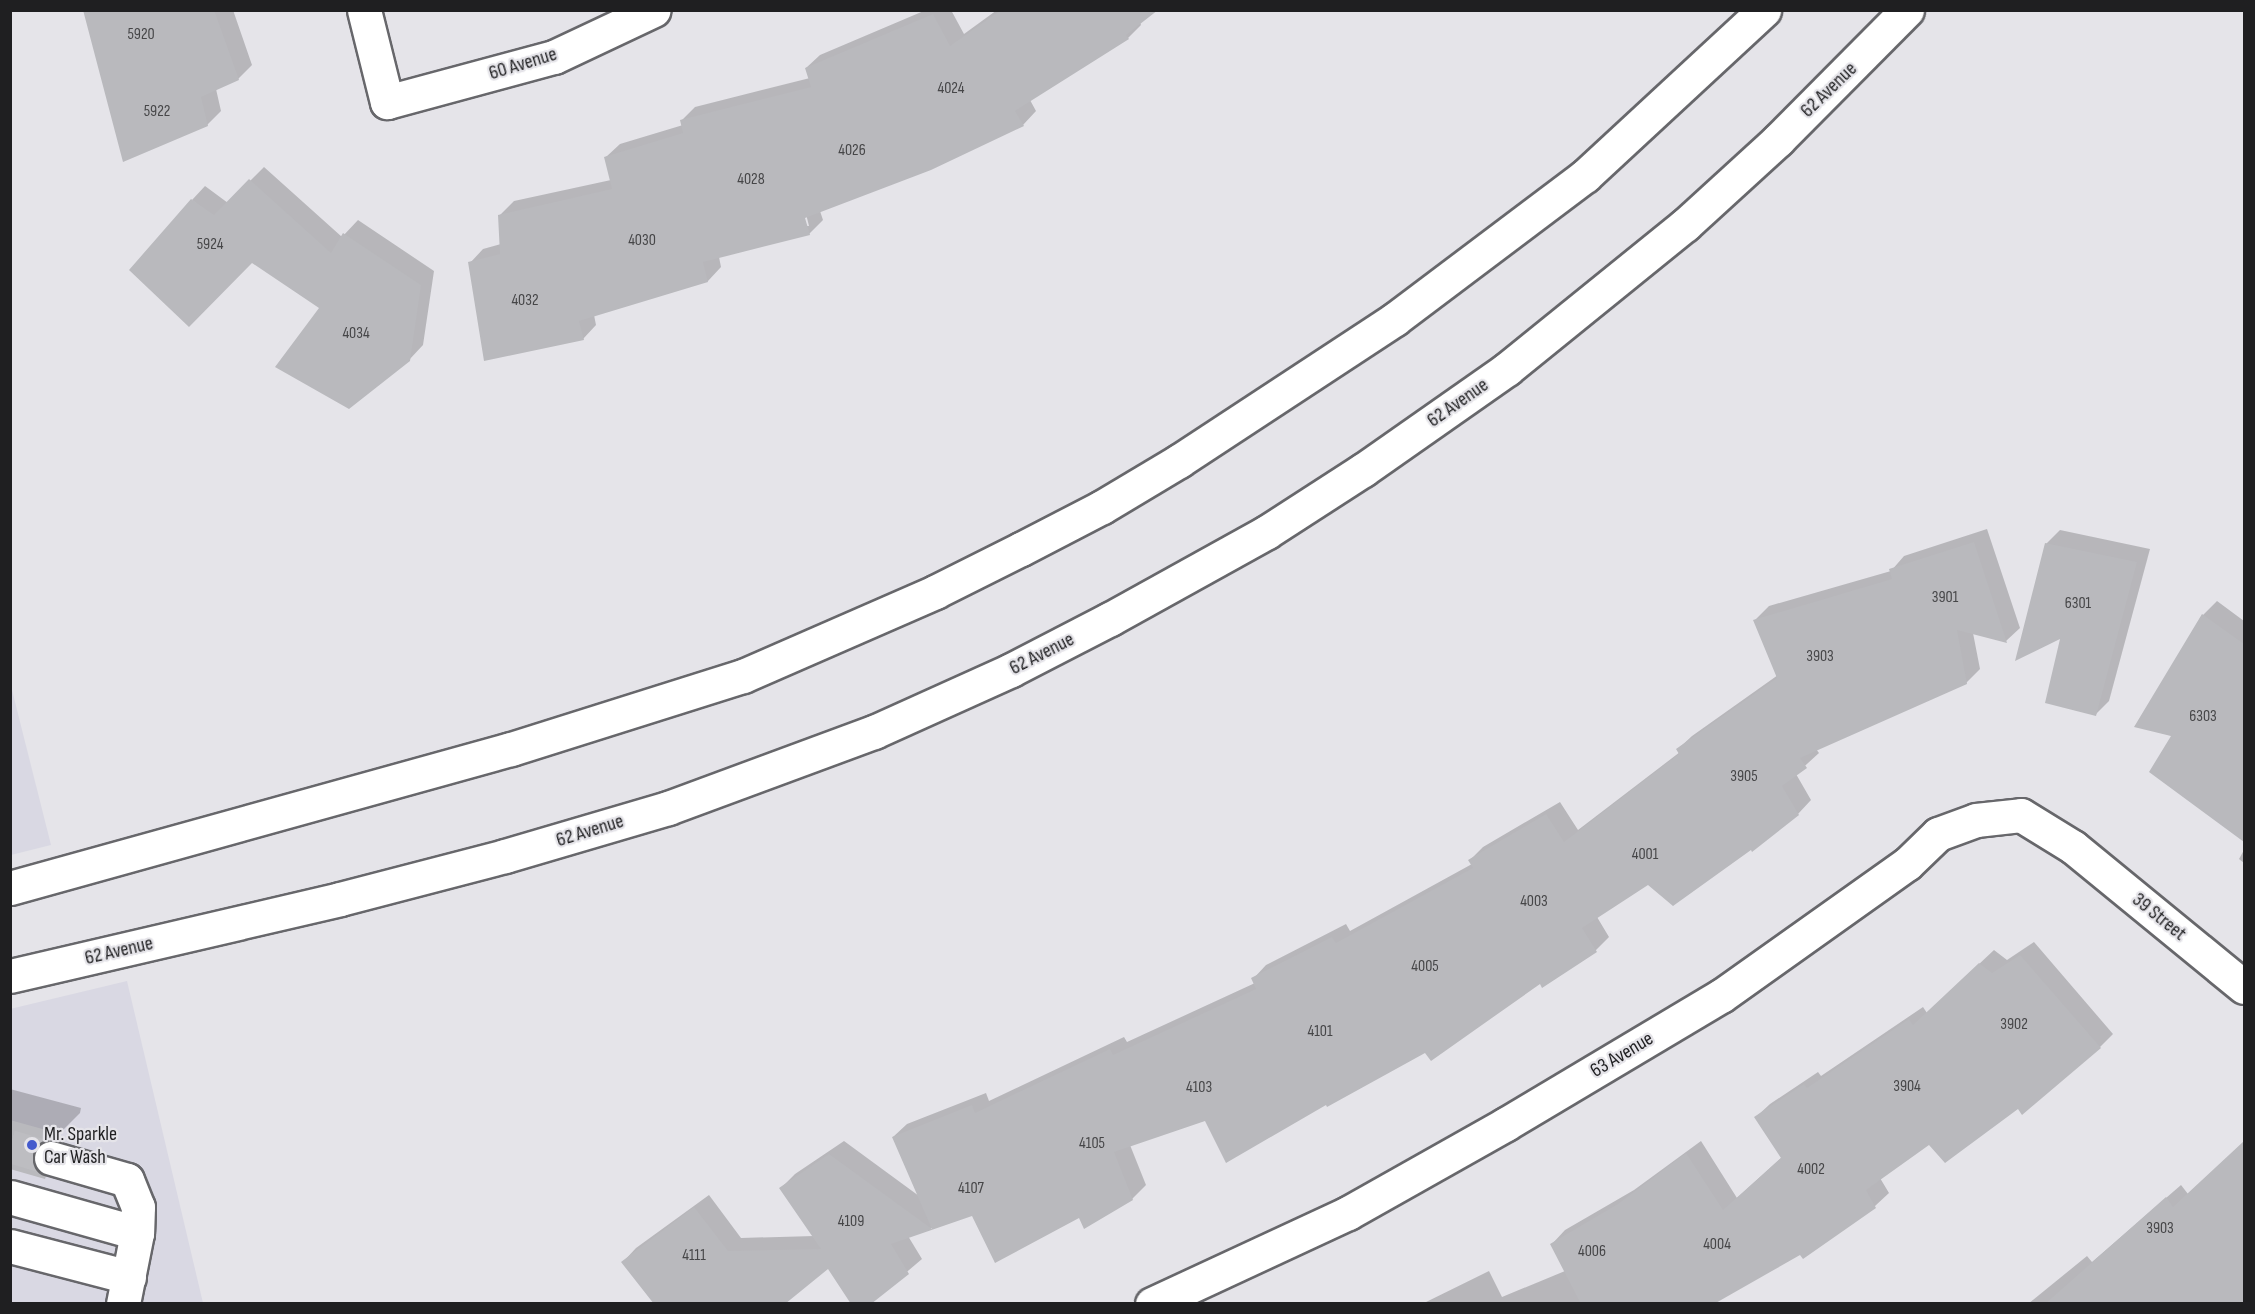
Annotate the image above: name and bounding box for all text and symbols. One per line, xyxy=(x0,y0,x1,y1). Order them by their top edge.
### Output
house number: 5920 xyxy=(127,25,155,45)
street label: 60 Avenue xyxy=(486,42,560,86)
street label: 62 Avenue xyxy=(1796,57,1862,123)
house number: 4024 xyxy=(937,79,965,99)
house number: 5922 xyxy=(144,102,170,122)
house number: 4026 xyxy=(838,141,866,161)
house number: 4028 xyxy=(737,170,765,190)
house number: 4030 xyxy=(628,231,656,251)
house number: 5924 xyxy=(197,235,223,255)
house number: 4032 xyxy=(511,291,539,311)
house number: 4034 xyxy=(342,324,370,344)
street label: 62 Avenue xyxy=(1423,373,1493,433)
house number: 3901 xyxy=(1932,588,1958,608)
house number: 6301 xyxy=(2065,594,2091,614)
street label: 62 Avenue xyxy=(1006,628,1078,680)
house number: 3903 xyxy=(1806,647,1834,667)
house number: 6303 xyxy=(2189,707,2217,727)
house number: 3905 xyxy=(1730,767,1758,787)
street label: 62 Avenue xyxy=(553,809,627,853)
house number: 4001 xyxy=(1632,845,1658,865)
street label: 39 Street xyxy=(2127,888,2191,946)
house number: 4003 xyxy=(1520,892,1548,912)
street label: 62 Avenue xyxy=(83,932,155,970)
house number: 4005 xyxy=(1411,957,1439,977)
house number: 3902 xyxy=(2000,1015,2028,1035)
house number: 4101 xyxy=(1307,1022,1333,1042)
street label: 63 Avenue xyxy=(1586,1027,1658,1083)
house number: 3904 xyxy=(1893,1077,1921,1097)
house number: 4103 xyxy=(1186,1078,1212,1098)
place label: Mr. Sparkle Car Wash xyxy=(44,1122,117,1169)
house number: 4105 xyxy=(1079,1134,1105,1154)
marker: Mr. Sparkle Car Wash xyxy=(25,1138,39,1152)
house number: 4002 xyxy=(1797,1160,1825,1180)
house number: 4107 xyxy=(958,1179,984,1199)
house number: 4109 xyxy=(838,1212,864,1232)
house number: 3903 xyxy=(2146,1219,2174,1239)
house number: 4004 xyxy=(1703,1235,1731,1255)
house number: 4006 xyxy=(1578,1242,1606,1262)
house number: 4111 xyxy=(682,1246,706,1266)

